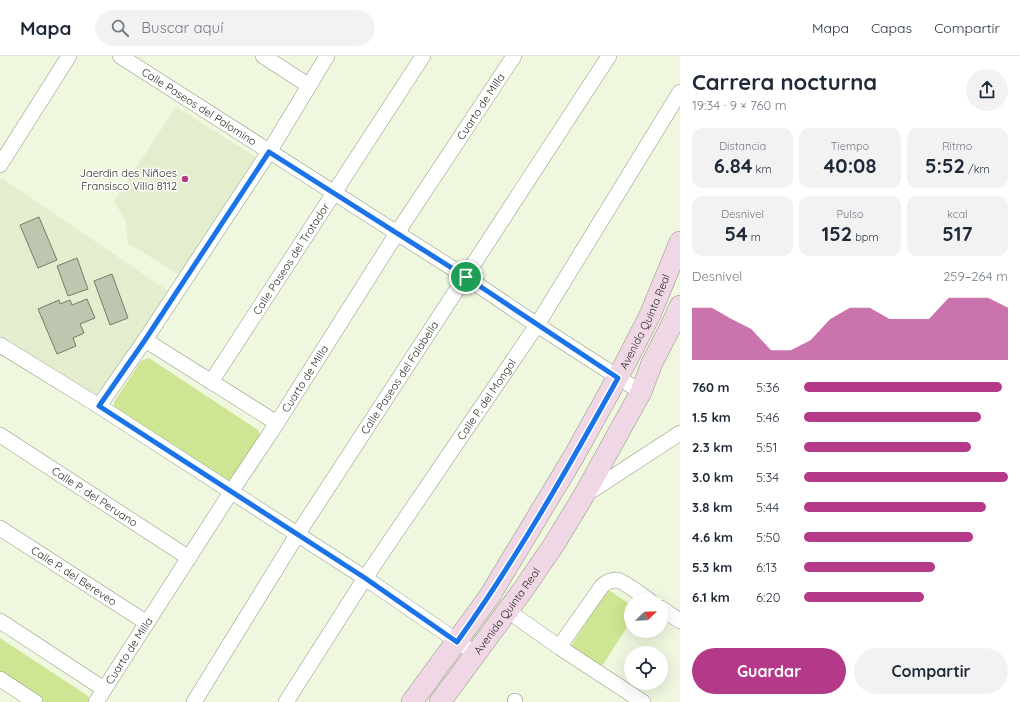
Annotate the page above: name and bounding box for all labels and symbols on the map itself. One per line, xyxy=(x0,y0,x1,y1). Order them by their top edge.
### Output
street label: Calle Paseos del Palomino xyxy=(139,65,260,149)
street label: Cuarto de Milla xyxy=(454,71,508,142)
place label: Jaerdin des Niñoes Fransisco Villa 8112 xyxy=(80,166,177,193)
marker: Jaerdin des Niñoes Fransisco Villa 8112 xyxy=(180,174,190,184)
street label: Calle Paseos del Trotador xyxy=(250,200,333,317)
pin xyxy=(449,260,483,294)
street label: Avenida Quinta Real xyxy=(616,272,673,372)
street label: Calle Paseos del Falabella xyxy=(357,318,441,437)
street label: Cuarto de Milla xyxy=(279,342,331,415)
street label: Calle P. del Mongol xyxy=(454,356,519,443)
street label: Calle P. del Peruano xyxy=(49,464,141,530)
street label: Calle P. del Bereveo xyxy=(28,543,120,609)
street label: Avenida Quinta Real xyxy=(471,565,543,657)
north arrow xyxy=(624,594,668,638)
street label: Cuarto de Milla xyxy=(102,615,156,687)

